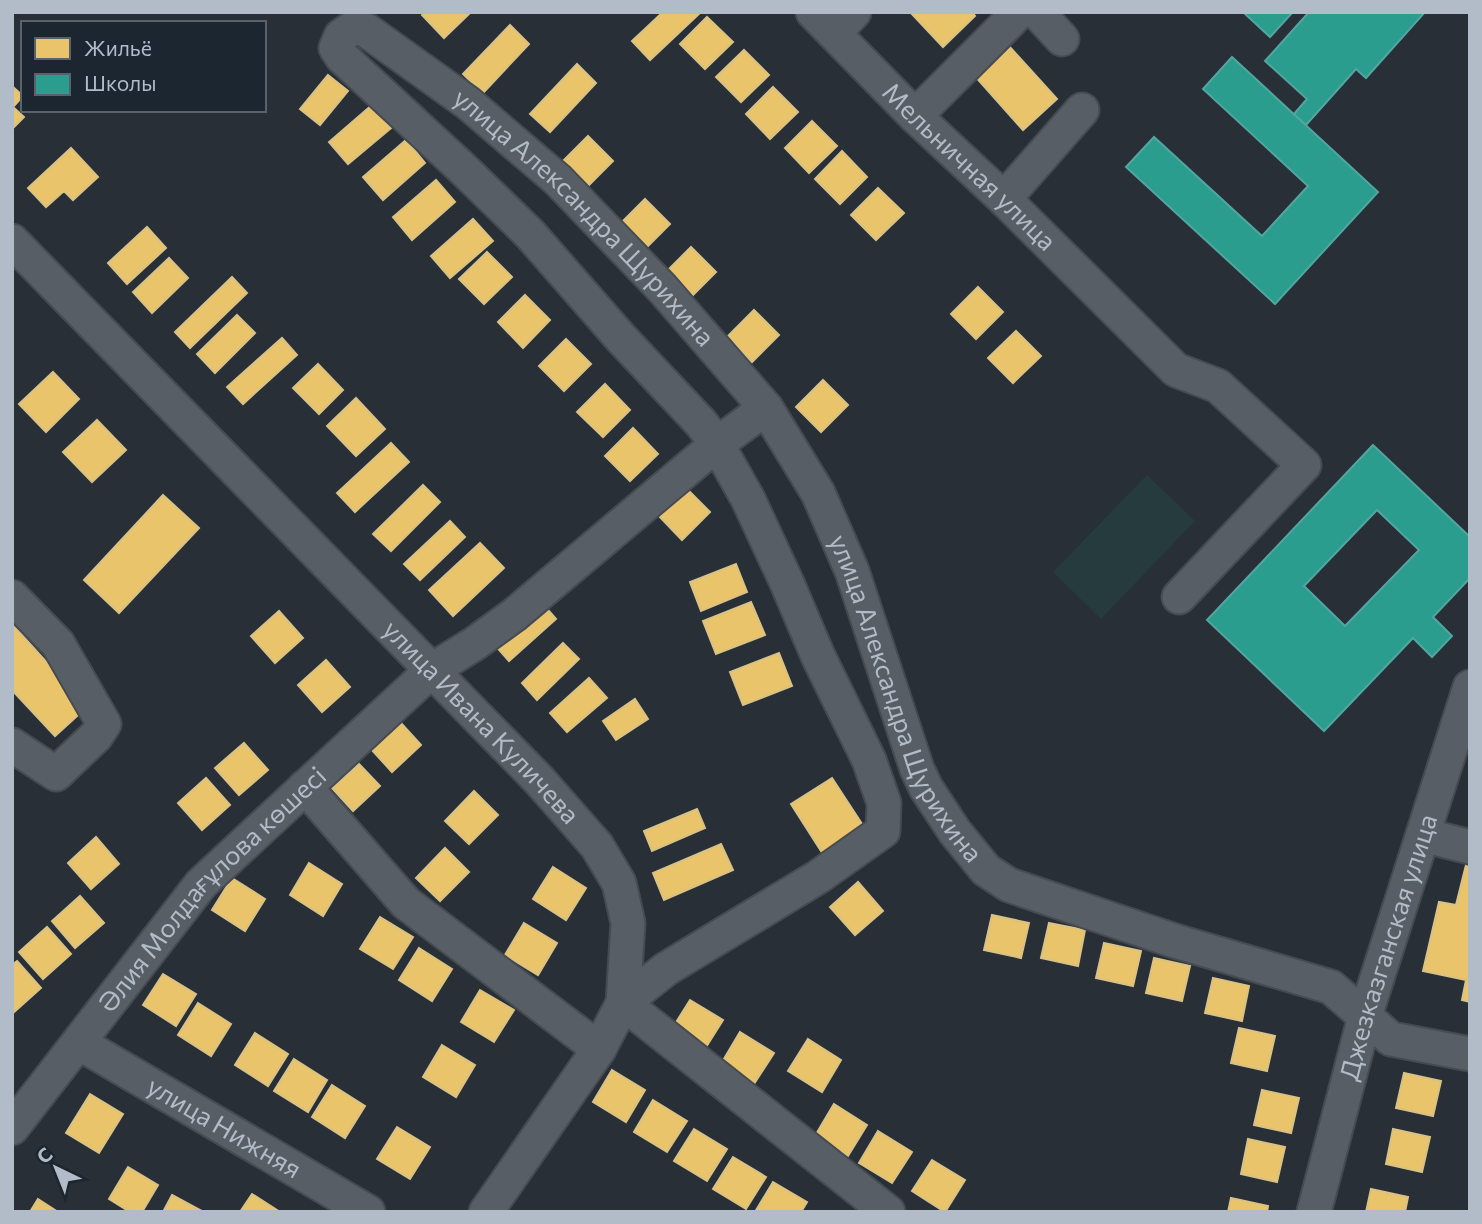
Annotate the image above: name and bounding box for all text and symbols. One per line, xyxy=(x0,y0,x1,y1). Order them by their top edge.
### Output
legend xyxy=(21,21,266,112)
text: Жильё xyxy=(84,35,152,60)
text: Школы xyxy=(84,70,156,95)
street label: Мельничная улица xyxy=(877,76,1063,256)
street label: улица Александра Щурихина xyxy=(448,81,722,352)
street label: улица Александра Щурихина xyxy=(824,529,990,868)
street label: улица Ивана Куличева xyxy=(377,613,587,829)
street label: Әлия Молдағұлова көшесі xyxy=(91,759,332,1018)
street label: Джезказганская улица xyxy=(1332,810,1442,1083)
street label: улица Нижняя xyxy=(142,1069,307,1184)
north arrow xyxy=(21,1133,91,1203)
text: С xyxy=(31,1142,57,1168)

